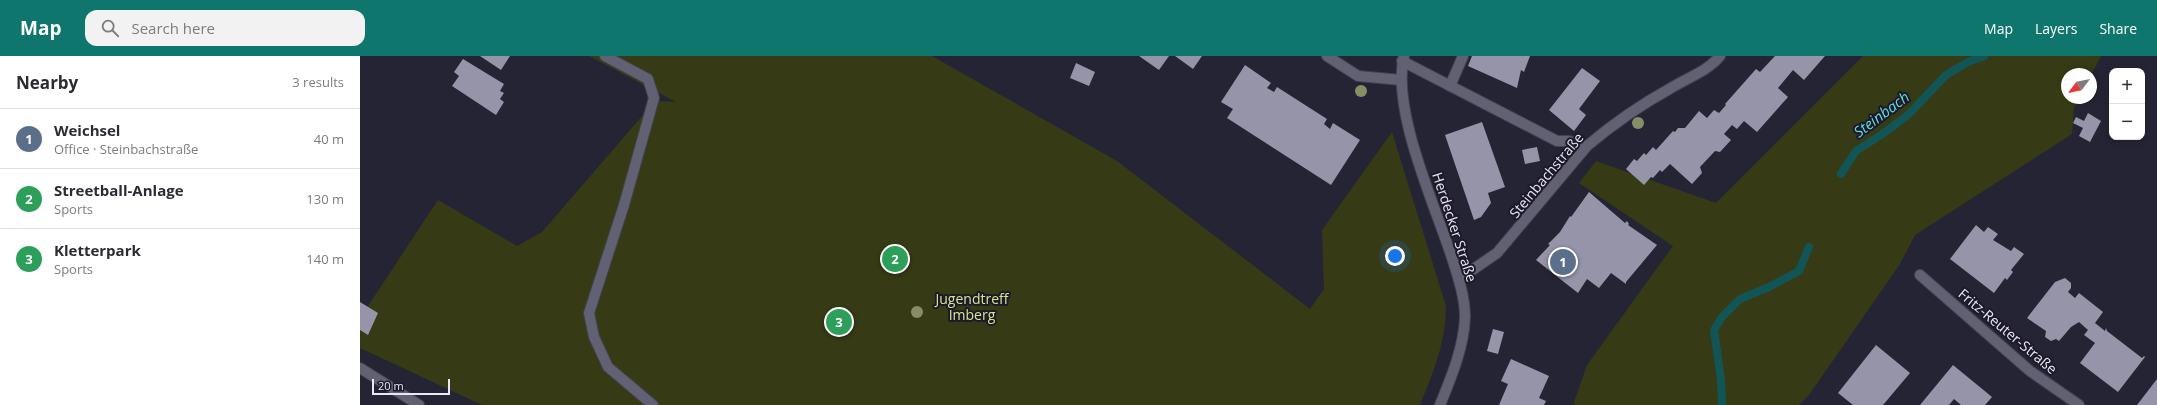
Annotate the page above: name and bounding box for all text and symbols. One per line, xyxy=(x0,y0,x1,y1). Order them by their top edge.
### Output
search box xyxy=(85,10,365,46)
text: Map xyxy=(20,15,61,41)
icon: search xyxy=(99,17,121,39)
text: Search here xyxy=(131,18,215,38)
text: Map xyxy=(1984,19,2013,38)
text: Layers xyxy=(2035,19,2077,38)
text: Share xyxy=(2099,19,2137,38)
north arrow xyxy=(2061,68,2097,104)
map controls xyxy=(2109,68,2145,140)
button: + xyxy=(2109,68,2145,104)
text: Nearby xyxy=(16,71,78,94)
text: 3 results xyxy=(292,73,344,91)
water label: Steinbach xyxy=(1849,86,1913,142)
button: − xyxy=(2109,104,2145,140)
text: Weichsel xyxy=(54,120,120,140)
street label: Steinbachstraße xyxy=(1505,128,1587,222)
text: 1 xyxy=(25,130,33,148)
text: 40 m xyxy=(314,130,344,148)
text: Office · Steinbachstraße xyxy=(54,140,198,158)
street label: Herdecker Straße xyxy=(1428,170,1482,284)
text: Streetball-Anlage xyxy=(54,180,184,200)
text: 2 xyxy=(25,190,33,208)
text: 130 m xyxy=(306,190,344,208)
text: Sports xyxy=(54,200,93,218)
text: Kletterpark xyxy=(54,240,141,260)
pin: 2 xyxy=(882,244,908,274)
your location xyxy=(1385,246,1405,266)
pin: 1 xyxy=(1550,247,1576,277)
text: 3 xyxy=(25,250,33,268)
text: 140 m xyxy=(306,250,344,268)
text: Sports xyxy=(54,260,93,278)
street label: Fritz-Reuter-Straße xyxy=(1955,284,2061,378)
park label: Jugendtreff Imberg xyxy=(934,289,1010,324)
pin: 3 xyxy=(826,307,852,337)
scale bar xyxy=(372,377,450,396)
text: 20 m xyxy=(378,378,404,393)

